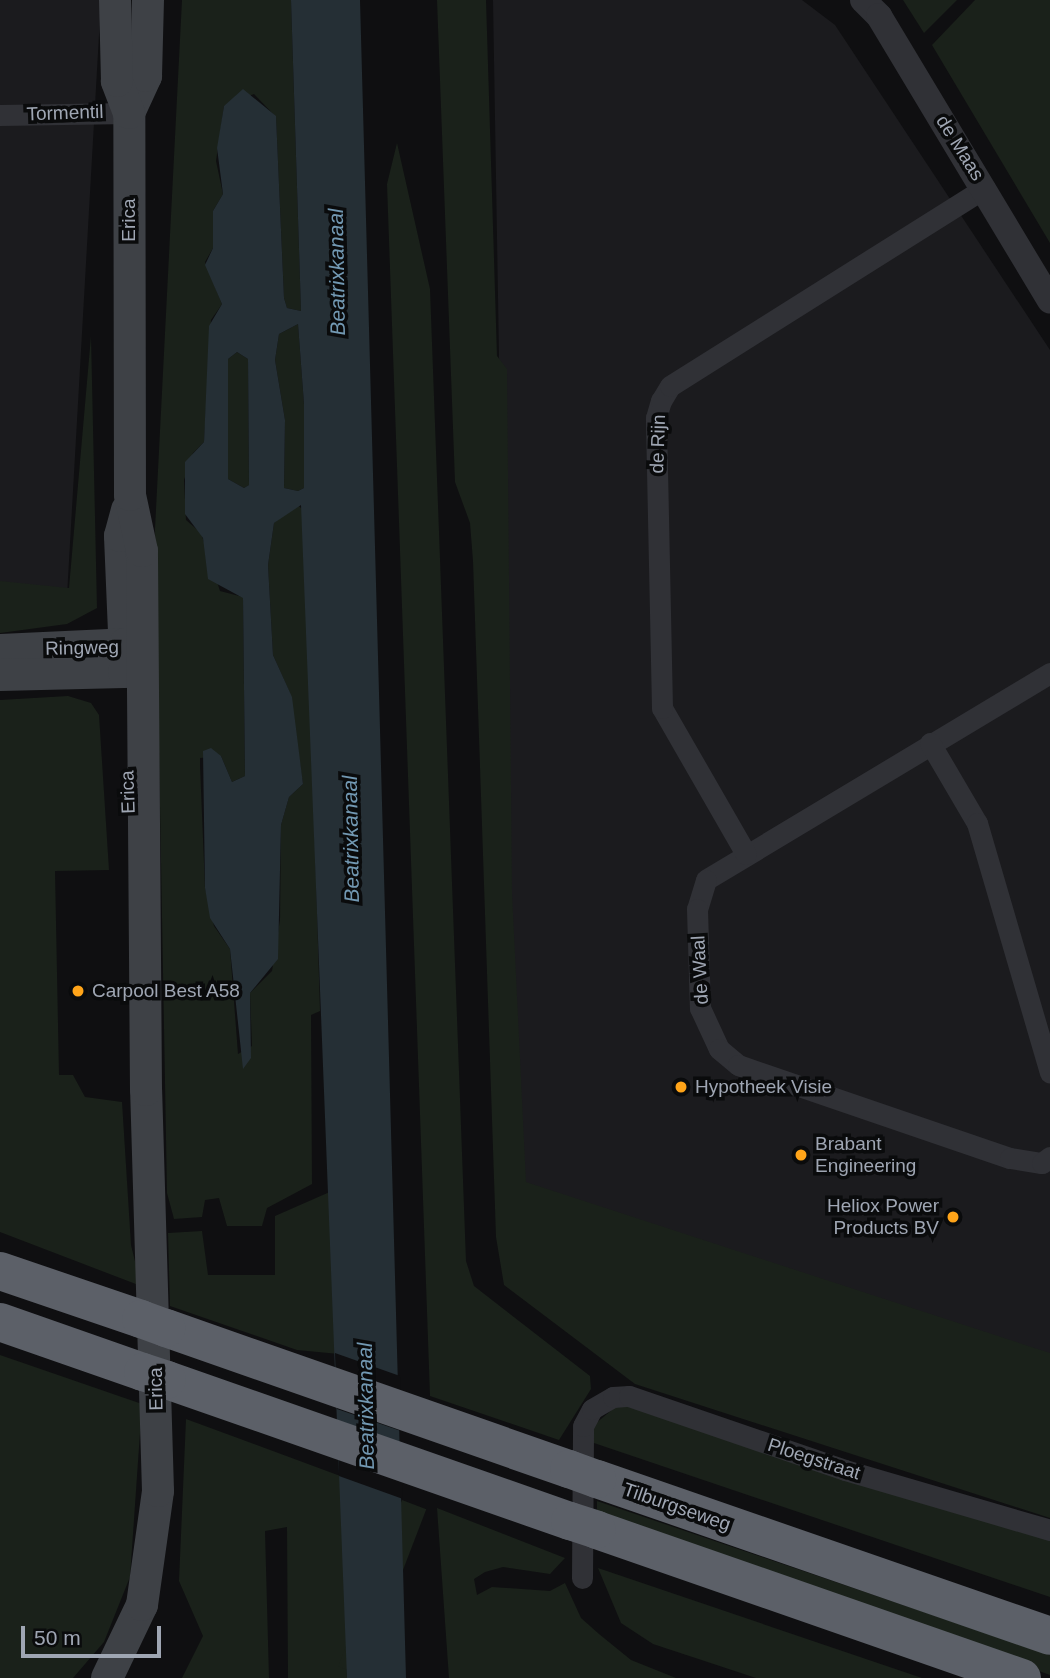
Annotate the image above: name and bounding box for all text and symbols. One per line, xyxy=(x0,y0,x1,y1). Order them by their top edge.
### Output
street label: Tormentil xyxy=(26,100,104,126)
street label: de Maas xyxy=(931,111,989,185)
street label: Erica xyxy=(118,198,140,242)
water label: Beatrixkanaal xyxy=(323,208,351,336)
street label: de Rijn xyxy=(646,414,670,474)
street label: Ringweg xyxy=(45,636,119,660)
street label: Erica xyxy=(116,770,140,814)
water label: Beatrixkanaal xyxy=(337,775,365,903)
street label: de Waal xyxy=(687,935,713,1005)
place label: Carpool Best A58 xyxy=(92,980,241,1002)
marker: Carpool Best A58 xyxy=(70,983,86,999)
place label: Hypotheek Visie xyxy=(695,1076,832,1098)
marker: Hypotheek Visie xyxy=(673,1079,689,1095)
place label: Brabant Engineering xyxy=(815,1133,916,1177)
marker: Brabant Engineering xyxy=(793,1147,809,1163)
place label: Heliox Power Products BV xyxy=(827,1195,939,1239)
marker: Heliox Power Products BV xyxy=(945,1209,961,1225)
water label: Beatrixkanaal xyxy=(352,1342,380,1470)
street label: Erica xyxy=(144,1367,168,1411)
street label: Ploegstraat xyxy=(765,1433,863,1485)
street label: Tilburgseweg xyxy=(620,1478,734,1536)
scale bar xyxy=(24,1612,164,1656)
text: 50 m xyxy=(34,1626,81,1649)

